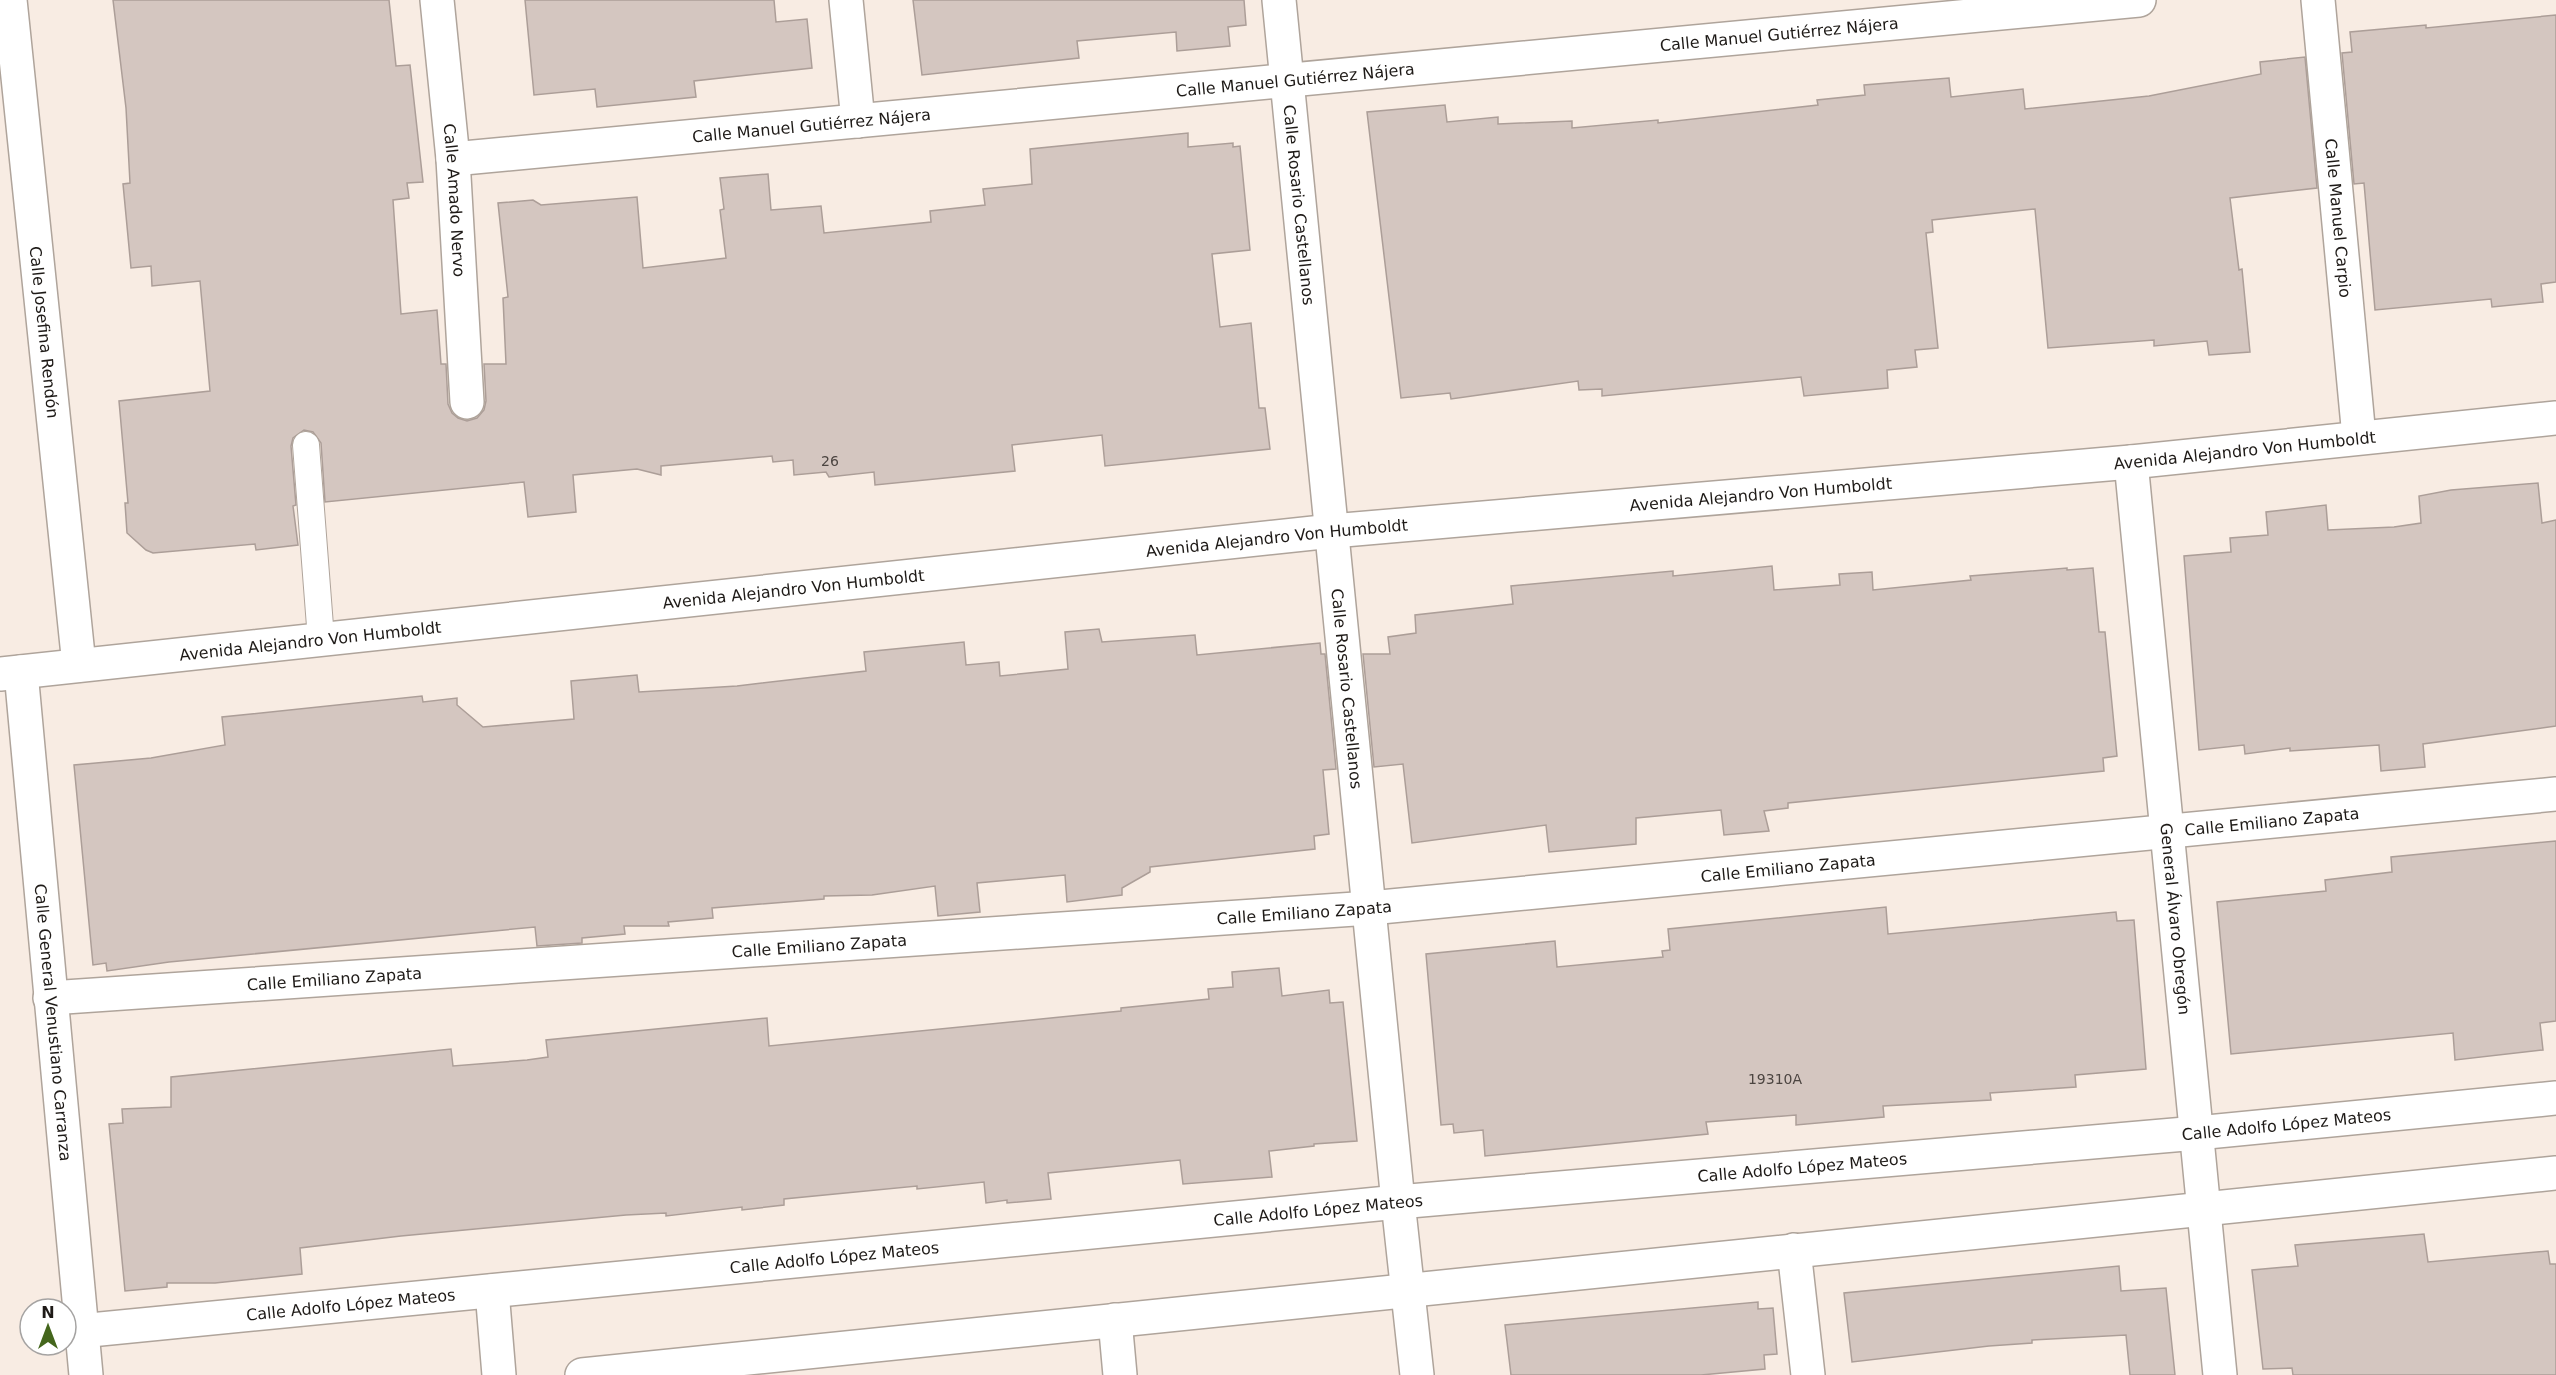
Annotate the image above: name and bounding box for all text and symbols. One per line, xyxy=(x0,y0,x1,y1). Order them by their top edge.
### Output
street label: Calle Manuel Gutiérrez Nájera xyxy=(1659,13,1899,55)
street label: Calle Manuel Gutiérrez Nájera xyxy=(1175,59,1415,100)
street label: Calle Manuel Gutiérrez Nájera xyxy=(691,104,932,146)
street label: Calle Rosario Castellanos xyxy=(1280,104,1319,306)
street label: Calle Amado Nervo xyxy=(440,122,469,277)
street label: Calle Manuel Carpio xyxy=(2322,137,2355,299)
street label: Calle Josefina Rendón xyxy=(26,245,63,419)
street label: Avenida Alejandro Von Humboldt xyxy=(2113,427,2377,473)
house number: 26 xyxy=(821,453,839,469)
street label: Avenida Alejandro Von Humboldt xyxy=(1629,473,1893,515)
street label: Avenida Alejandro Von Humboldt xyxy=(1145,515,1409,560)
street label: Avenida Alejandro Von Humboldt xyxy=(662,565,925,612)
street label: Calle Rosario Castellanos xyxy=(1328,587,1367,790)
street label: Avenida Alejandro Von Humboldt xyxy=(178,617,442,664)
street label: Calle Emiliano Zapata xyxy=(2183,803,2360,839)
street label: General Álvaro Obregón xyxy=(2157,822,2194,1016)
street label: Calle Emiliano Zapata xyxy=(1700,850,1876,886)
street label: Calle General Venustiano Carranza xyxy=(31,883,76,1162)
street label: Calle Emiliano Zapata xyxy=(1216,896,1393,928)
street label: Calle Emiliano Zapata xyxy=(731,930,907,961)
street label: Calle Emiliano Zapata xyxy=(246,963,423,994)
house number: 19310A xyxy=(1748,1071,1802,1087)
street label: Calle Adolfo López Mateos xyxy=(2181,1105,2392,1144)
street label: Calle Adolfo López Mateos xyxy=(1697,1149,1908,1186)
street label: Calle Adolfo López Mateos xyxy=(1213,1190,1424,1230)
street label: Calle Adolfo López Mateos xyxy=(729,1237,940,1277)
street label: Calle Adolfo López Mateos xyxy=(245,1285,456,1324)
north arrow xyxy=(18,1297,78,1357)
text: N xyxy=(41,1303,55,1322)

